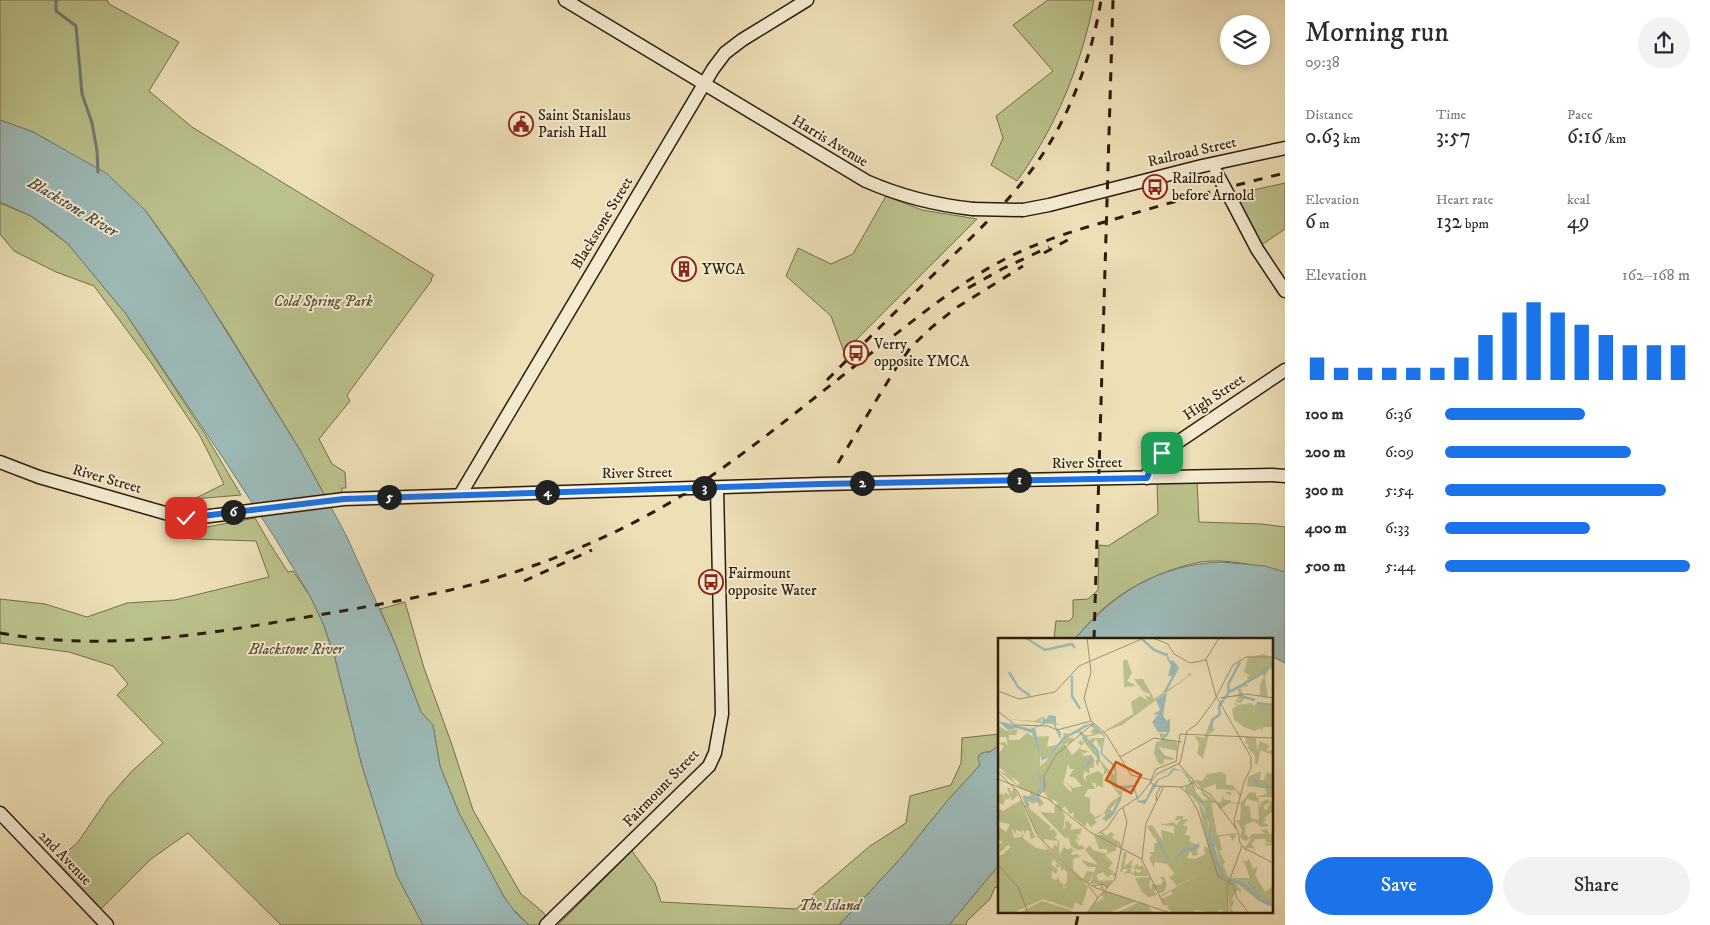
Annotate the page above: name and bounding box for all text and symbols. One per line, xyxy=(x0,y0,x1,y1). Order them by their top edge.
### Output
map controls xyxy=(1220,15,1270,65)
button: layers xyxy=(1220,15,1270,65)
text: Morning run xyxy=(1305,15,1449,50)
button: share xyxy=(1638,17,1690,69)
text: 09:38 xyxy=(1305,52,1340,72)
place label: Saint Stanislaus Parish Hall xyxy=(538,106,631,142)
text: Distance xyxy=(1305,106,1353,124)
text: Time xyxy=(1436,106,1466,124)
text: Pace xyxy=(1567,106,1593,124)
public building icon: Saint Stanislaus Parish Hall xyxy=(508,111,534,137)
street label: Harris Avenue xyxy=(788,111,872,171)
text: 0.63 xyxy=(1305,124,1340,150)
text: 3:57 xyxy=(1436,124,1471,150)
text: 6:16 xyxy=(1567,124,1602,150)
text: km xyxy=(1340,130,1361,148)
text: /km xyxy=(1602,130,1626,148)
street label: Railroad Street xyxy=(1146,133,1238,171)
place label: Railroad before Arnold xyxy=(1172,169,1255,205)
water label: Blackstone River xyxy=(24,172,122,242)
street label: Blackstone Street xyxy=(567,173,637,272)
bus stop icon: Railroad before Arnold xyxy=(1142,174,1168,200)
text: Elevation xyxy=(1305,191,1359,209)
text: Heart rate xyxy=(1436,191,1493,209)
text: kcal xyxy=(1567,191,1590,209)
text: 6 xyxy=(1305,209,1316,235)
text: 132 xyxy=(1436,209,1462,235)
text: 49 xyxy=(1567,209,1590,235)
text: m xyxy=(1316,215,1329,233)
text: bpm xyxy=(1462,215,1489,233)
building icon: YWCA xyxy=(671,256,697,282)
place label: YWCA xyxy=(702,260,745,279)
text: Elevation xyxy=(1305,265,1367,285)
text: 162–168 m xyxy=(1622,265,1690,285)
park label: Cold Spring Park xyxy=(274,292,373,311)
place label: Verry opposite YMCA xyxy=(873,335,970,371)
bus stop icon: Verry opposite YMCA xyxy=(843,340,869,366)
street label: High Street xyxy=(1180,369,1249,425)
text: 100 m xyxy=(1305,404,1344,424)
text: 6:36 xyxy=(1385,404,1412,424)
pin xyxy=(1141,432,1183,474)
icon: arrive xyxy=(1148,439,1176,467)
text: 200 m xyxy=(1305,442,1346,462)
text: 6:09 xyxy=(1385,442,1414,462)
street label: River Street xyxy=(1051,453,1123,473)
street label: River Street xyxy=(70,460,144,498)
street label: River Street xyxy=(601,463,673,483)
pin: 1 xyxy=(1006,468,1032,492)
pin: 2 xyxy=(850,470,874,496)
text: 1 xyxy=(1017,471,1022,489)
text: 2 xyxy=(859,474,866,492)
pin: 3 xyxy=(692,476,716,500)
text: 3 xyxy=(702,479,707,497)
pin: 4 xyxy=(534,480,560,504)
text: 300 m xyxy=(1305,480,1344,500)
text: 5:54 xyxy=(1385,480,1413,500)
text: 4 xyxy=(543,483,552,501)
pin: 5 xyxy=(376,484,402,510)
text: 5 xyxy=(386,488,393,506)
pin xyxy=(165,497,207,539)
pin: 6 xyxy=(220,500,246,524)
text: 6 xyxy=(230,503,237,521)
icon: check xyxy=(172,504,200,532)
text: 400 m xyxy=(1305,518,1347,538)
text: 6:33 xyxy=(1385,518,1409,538)
text: 500 m xyxy=(1305,556,1346,576)
text: 5:44 xyxy=(1385,556,1416,576)
place label: Fairmount opposite Water xyxy=(728,564,817,600)
bus stop icon: Fairmount opposite Water xyxy=(698,569,724,595)
inset map xyxy=(998,638,1272,912)
park label: Blackstone River xyxy=(248,640,345,659)
street label: Fairmount Street xyxy=(619,745,703,831)
street label: 2nd Avenue xyxy=(34,827,96,889)
button: Save xyxy=(1305,857,1493,915)
button: Share xyxy=(1503,857,1690,915)
park label: The Island xyxy=(799,896,864,915)

